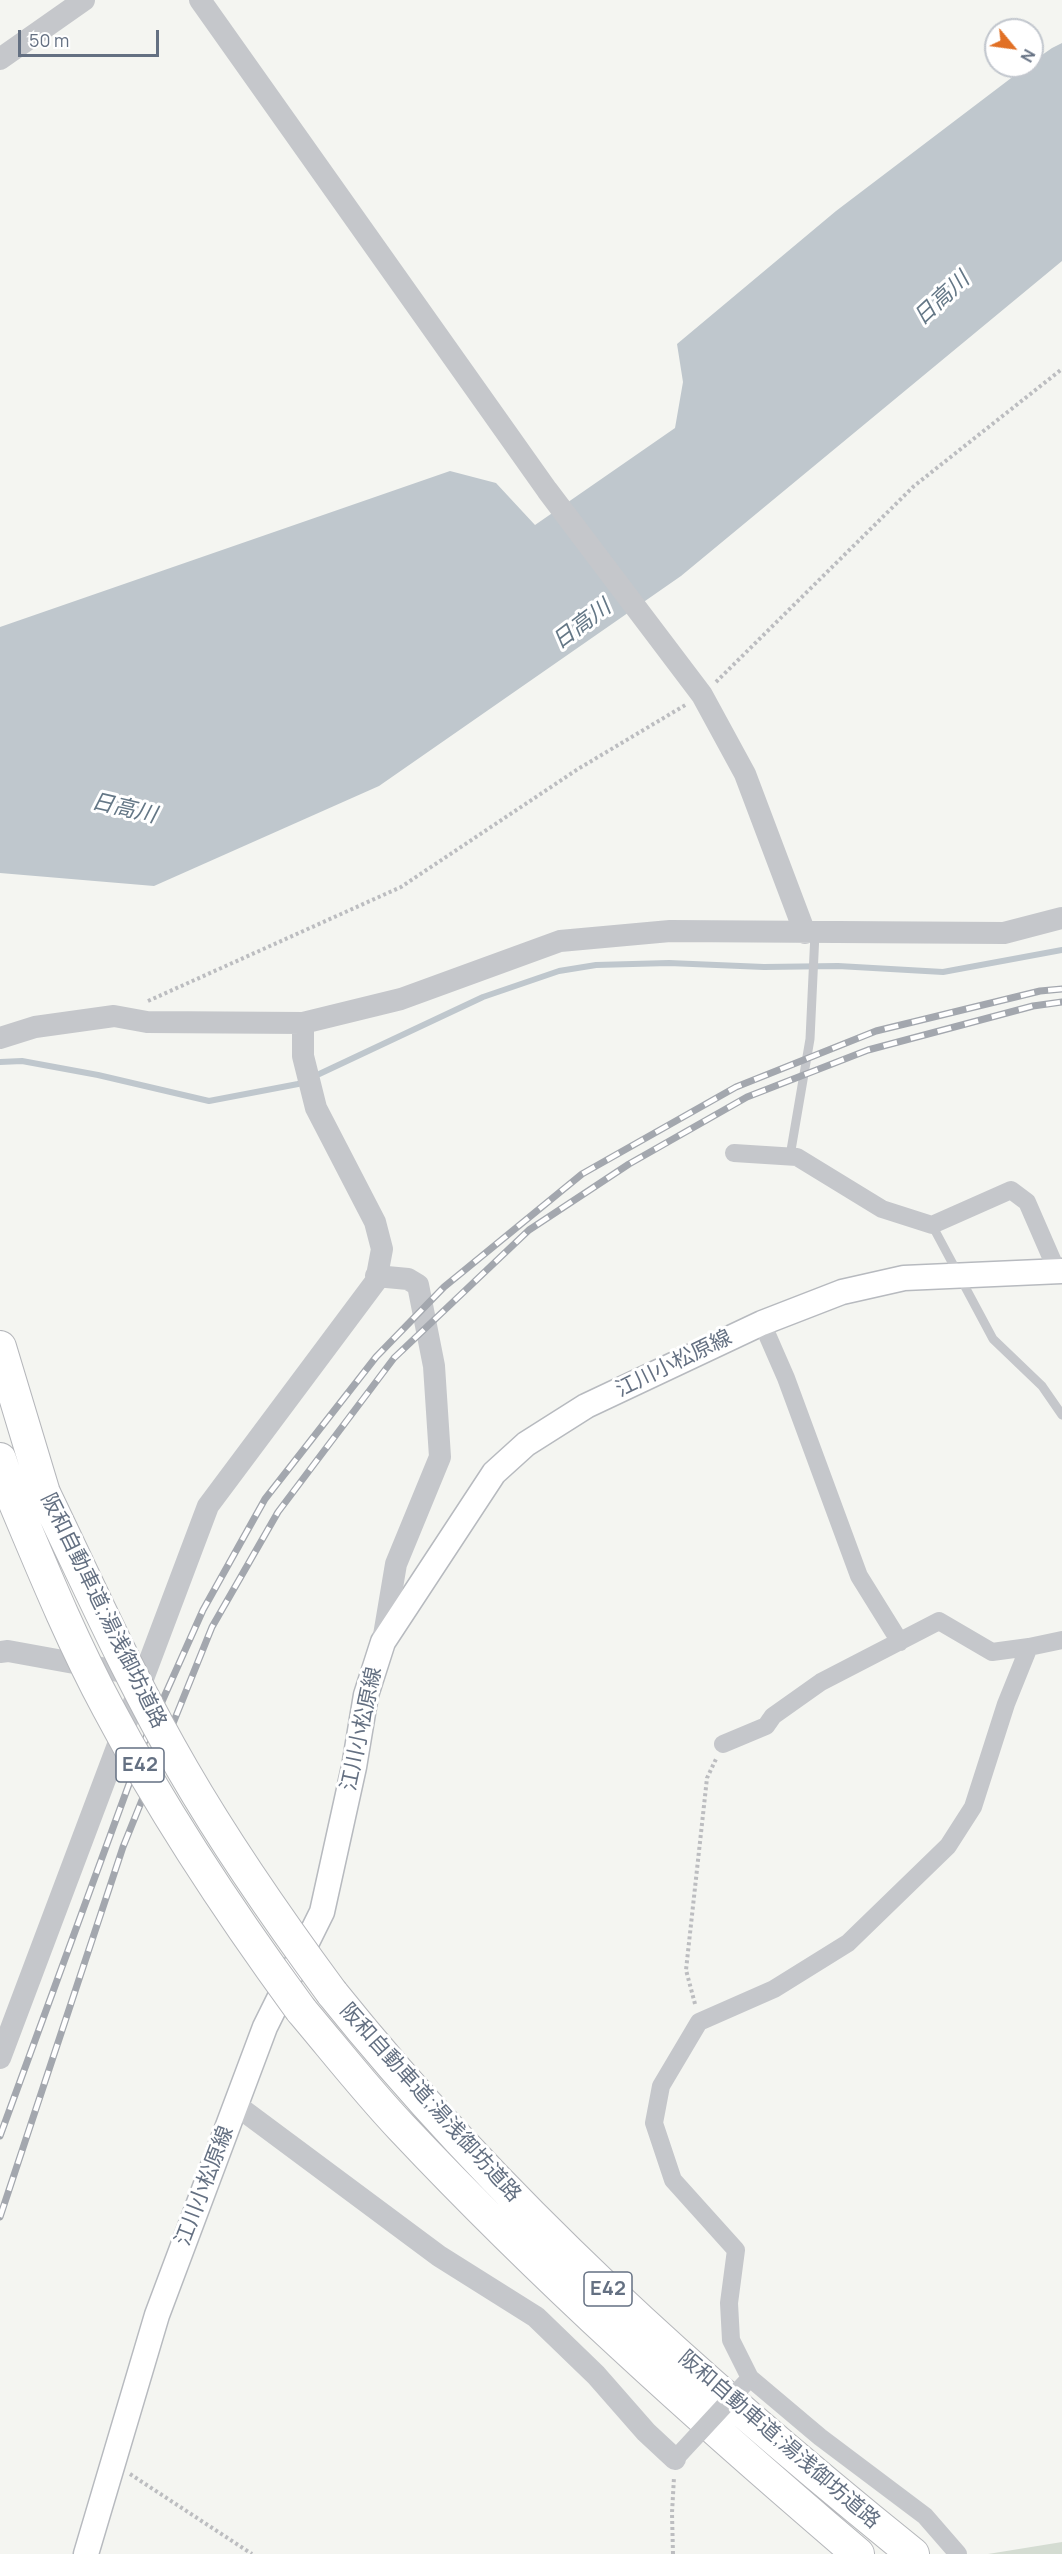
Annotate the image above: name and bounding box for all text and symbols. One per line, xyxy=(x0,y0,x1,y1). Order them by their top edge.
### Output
scale bar xyxy=(21,18,162,56)
north arrow xyxy=(984,18,1044,78)
text: 50 m xyxy=(29,28,69,52)
text: N xyxy=(1016,45,1040,66)
water label: 日高川 xyxy=(909,267,975,331)
water label: 日高川 xyxy=(548,595,616,655)
water label: 日高川 xyxy=(89,789,159,829)
street label: 江川小松原線 xyxy=(612,1325,736,1403)
street label: 阪和自動車道;湯浅御坊道路 xyxy=(35,1489,171,1733)
street label: 江川小松原線 xyxy=(337,1665,387,1793)
road number: E42 xyxy=(116,1748,164,1782)
street label: 阪和自動車道;湯浅御坊道路 xyxy=(334,1999,526,2207)
street label: 江川小松原線 xyxy=(171,2123,239,2249)
road number: E42 xyxy=(584,2272,632,2306)
street label: 阪和自動車道;湯浅御坊道路 xyxy=(673,2346,885,2534)

